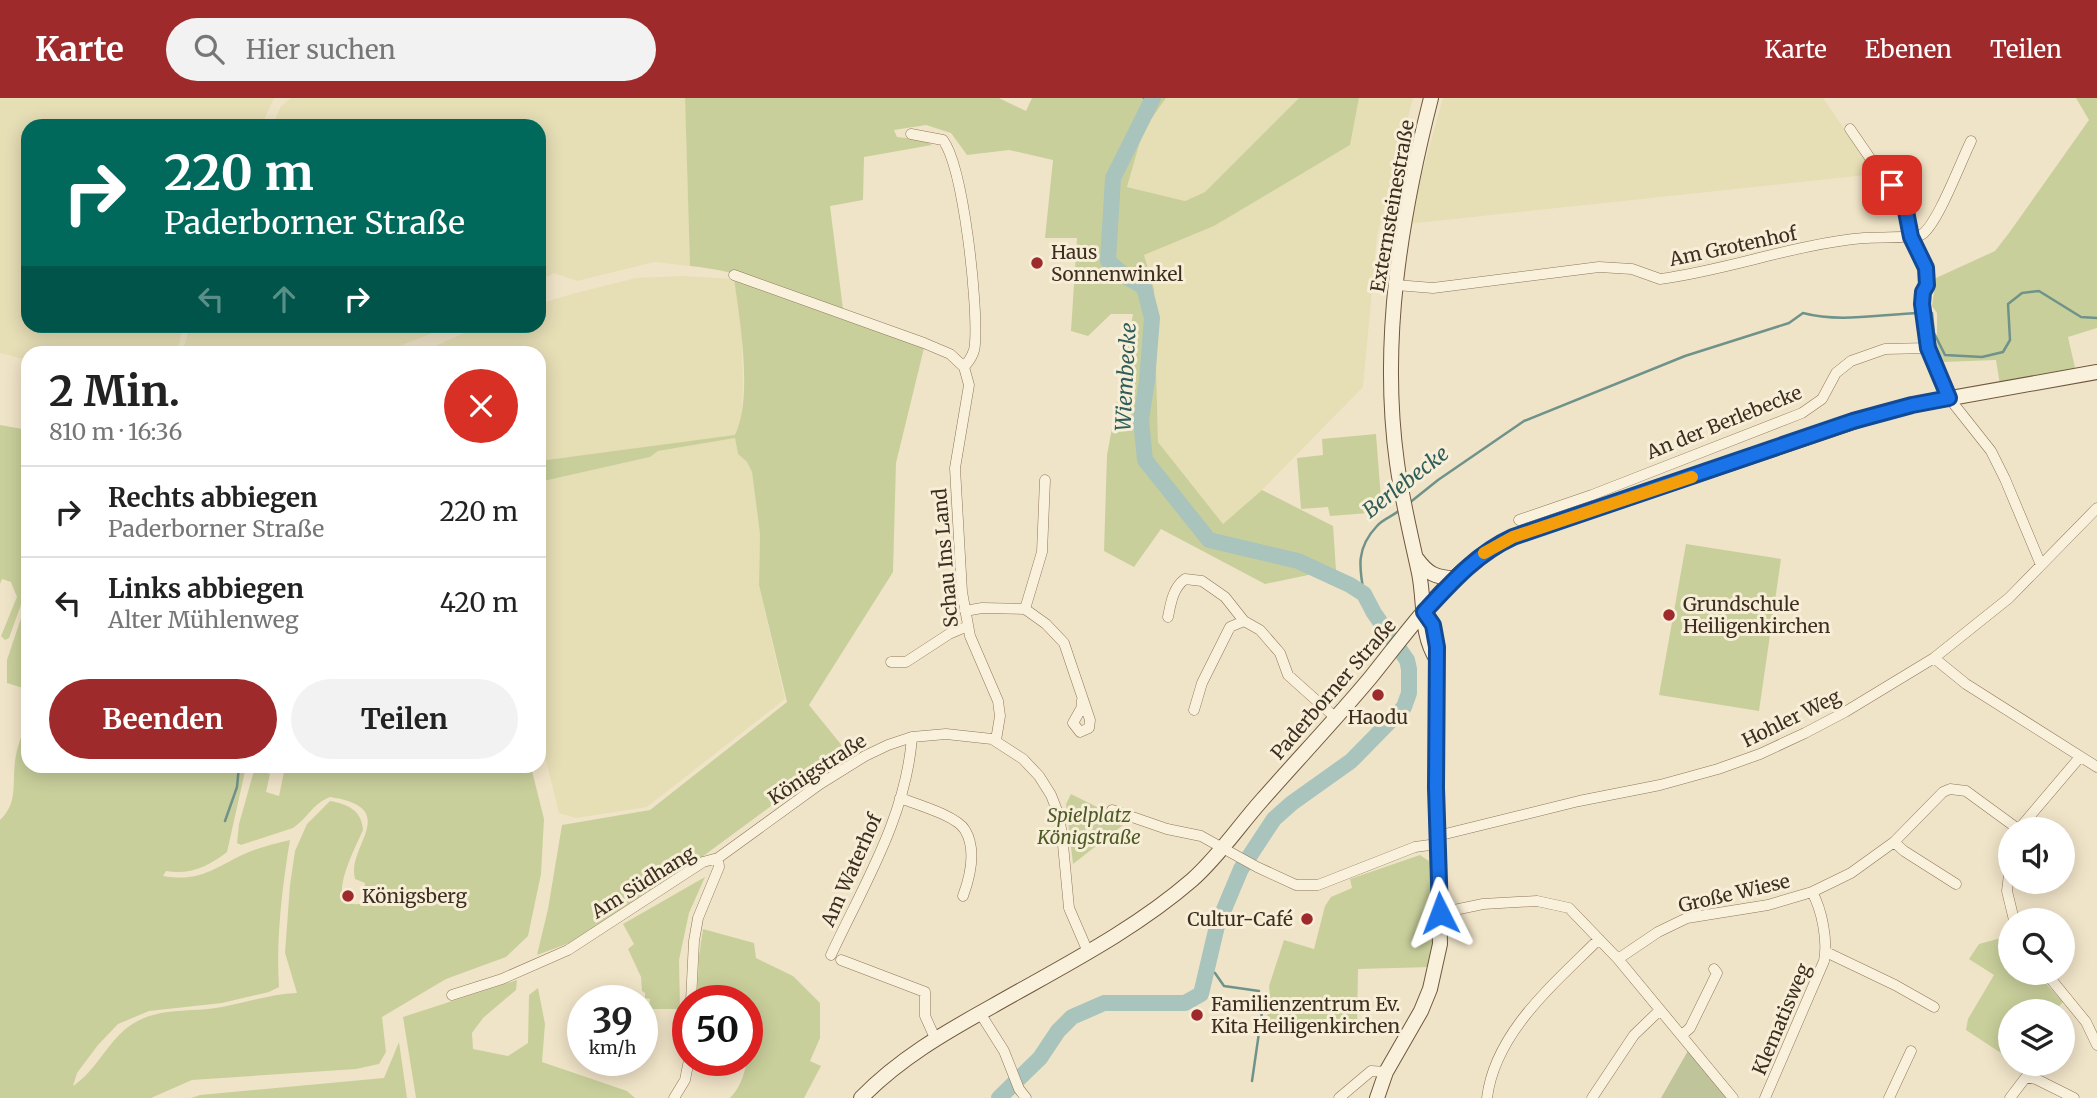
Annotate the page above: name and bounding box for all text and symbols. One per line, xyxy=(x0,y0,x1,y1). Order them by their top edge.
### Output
search box xyxy=(166,18,656,81)
text: Karte xyxy=(35,29,124,70)
icon: search xyxy=(190,30,228,68)
text: Hier suchen xyxy=(246,33,396,66)
text: Karte xyxy=(1764,34,1827,65)
text: Ebenen xyxy=(1865,34,1952,65)
text: Teilen xyxy=(1990,34,2062,65)
street label: Externsteinestraße xyxy=(1365,118,1419,294)
text: 220 m xyxy=(164,142,314,203)
icon: right xyxy=(49,147,140,238)
pin xyxy=(1862,155,1922,215)
icon: arrive xyxy=(1873,166,1911,204)
text: Paderborner Straße xyxy=(164,203,465,243)
street label: Am Grotenhof xyxy=(1666,221,1800,271)
place label: Haus Sonnenwinkel xyxy=(1051,240,1183,286)
marker: Haus Sonnenwinkel xyxy=(1029,255,1045,271)
icon: left xyxy=(192,280,230,318)
icon: ahead xyxy=(265,280,303,318)
icon: right xyxy=(338,280,376,318)
water label: Wiembecke xyxy=(1109,322,1142,432)
text: 2 Min. xyxy=(49,365,180,417)
button: close xyxy=(444,369,518,443)
street label: An der Berlebecke xyxy=(1642,380,1805,464)
text: 810 m · 16:36 xyxy=(49,417,182,446)
water label: Berlebecke xyxy=(1357,440,1454,524)
text: Rechts abbiegen xyxy=(108,481,318,514)
street label: Schau Ins Land xyxy=(927,487,963,629)
icon: right xyxy=(49,493,87,531)
text: 220 m xyxy=(439,495,518,528)
text: Paderborner Straße xyxy=(108,514,324,543)
text: Links abbiegen xyxy=(108,572,304,605)
icon: left xyxy=(49,584,87,622)
text: 420 m xyxy=(440,586,518,619)
place label: Grundschule Heiligenkirchen xyxy=(1683,592,1831,638)
text: Alter Mühlenweg xyxy=(108,605,299,634)
marker: Grundschule Heiligenkirchen xyxy=(1661,607,1677,623)
street label: Paderborner Straße xyxy=(1265,614,1401,764)
button: Beenden xyxy=(49,679,277,759)
button: Teilen xyxy=(291,679,518,759)
street label: Hohler Weg xyxy=(1738,684,1845,752)
marker: Haodu xyxy=(1370,687,1386,703)
place label: Haodu xyxy=(1348,705,1408,729)
street label: Königstraße xyxy=(763,728,871,810)
park label: Spielplatz Königstraße xyxy=(1036,803,1141,849)
street label: Am Waterhof xyxy=(815,809,887,931)
map controls xyxy=(1998,817,2075,1076)
button: sound xyxy=(1998,817,2075,894)
street label: Am Südhang xyxy=(586,840,700,924)
street label: Große Wiese xyxy=(1676,868,1792,917)
position arrow xyxy=(1403,876,1477,950)
place label: Königsberg xyxy=(362,884,467,908)
marker: Königsberg xyxy=(340,888,356,904)
place label: Cultur-Café xyxy=(1187,907,1293,931)
button: search xyxy=(1998,908,2075,985)
marker: Cultur-Café xyxy=(1299,911,1315,927)
street label: Klematisweg xyxy=(1747,959,1815,1078)
speed limit sign: 50 xyxy=(672,985,763,1076)
place label: Familienzentrum Ev. Kita Heiligenkirchen xyxy=(1211,992,1400,1038)
text: 39 xyxy=(592,999,633,1043)
button: layers xyxy=(1998,999,2075,1076)
marker: Familienzentrum Ev. Kita Heiligenkirchen xyxy=(1189,1007,1205,1023)
text: km/h xyxy=(589,1036,636,1059)

